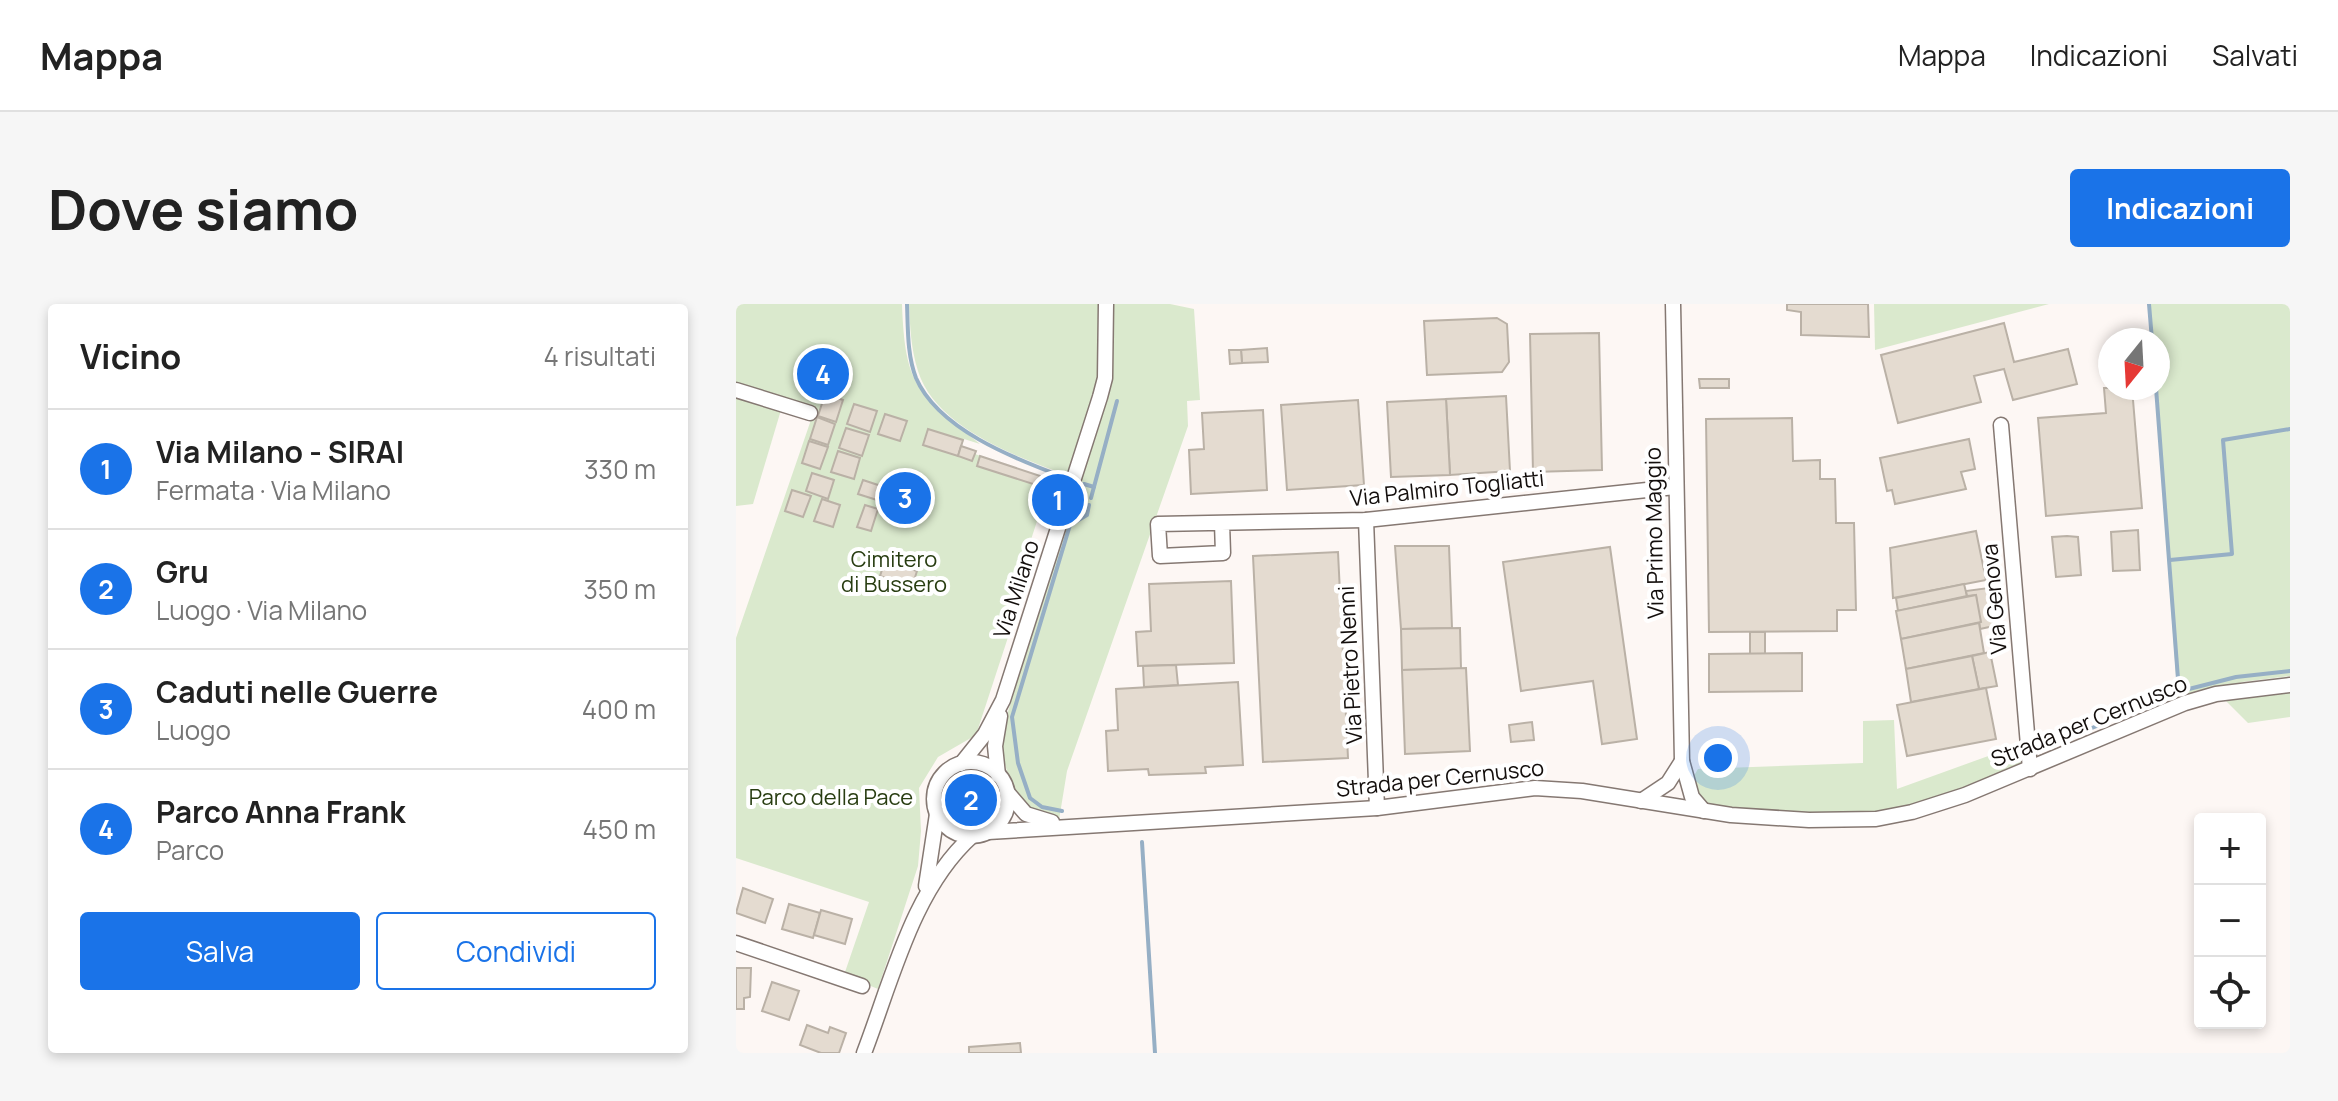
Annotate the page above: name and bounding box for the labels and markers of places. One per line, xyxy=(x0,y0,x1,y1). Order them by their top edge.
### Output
pin: 4 xyxy=(797,344,849,404)
pin: 3 xyxy=(879,468,931,528)
pin: 1 xyxy=(1032,470,1084,530)
pin: 2 xyxy=(945,770,997,830)

